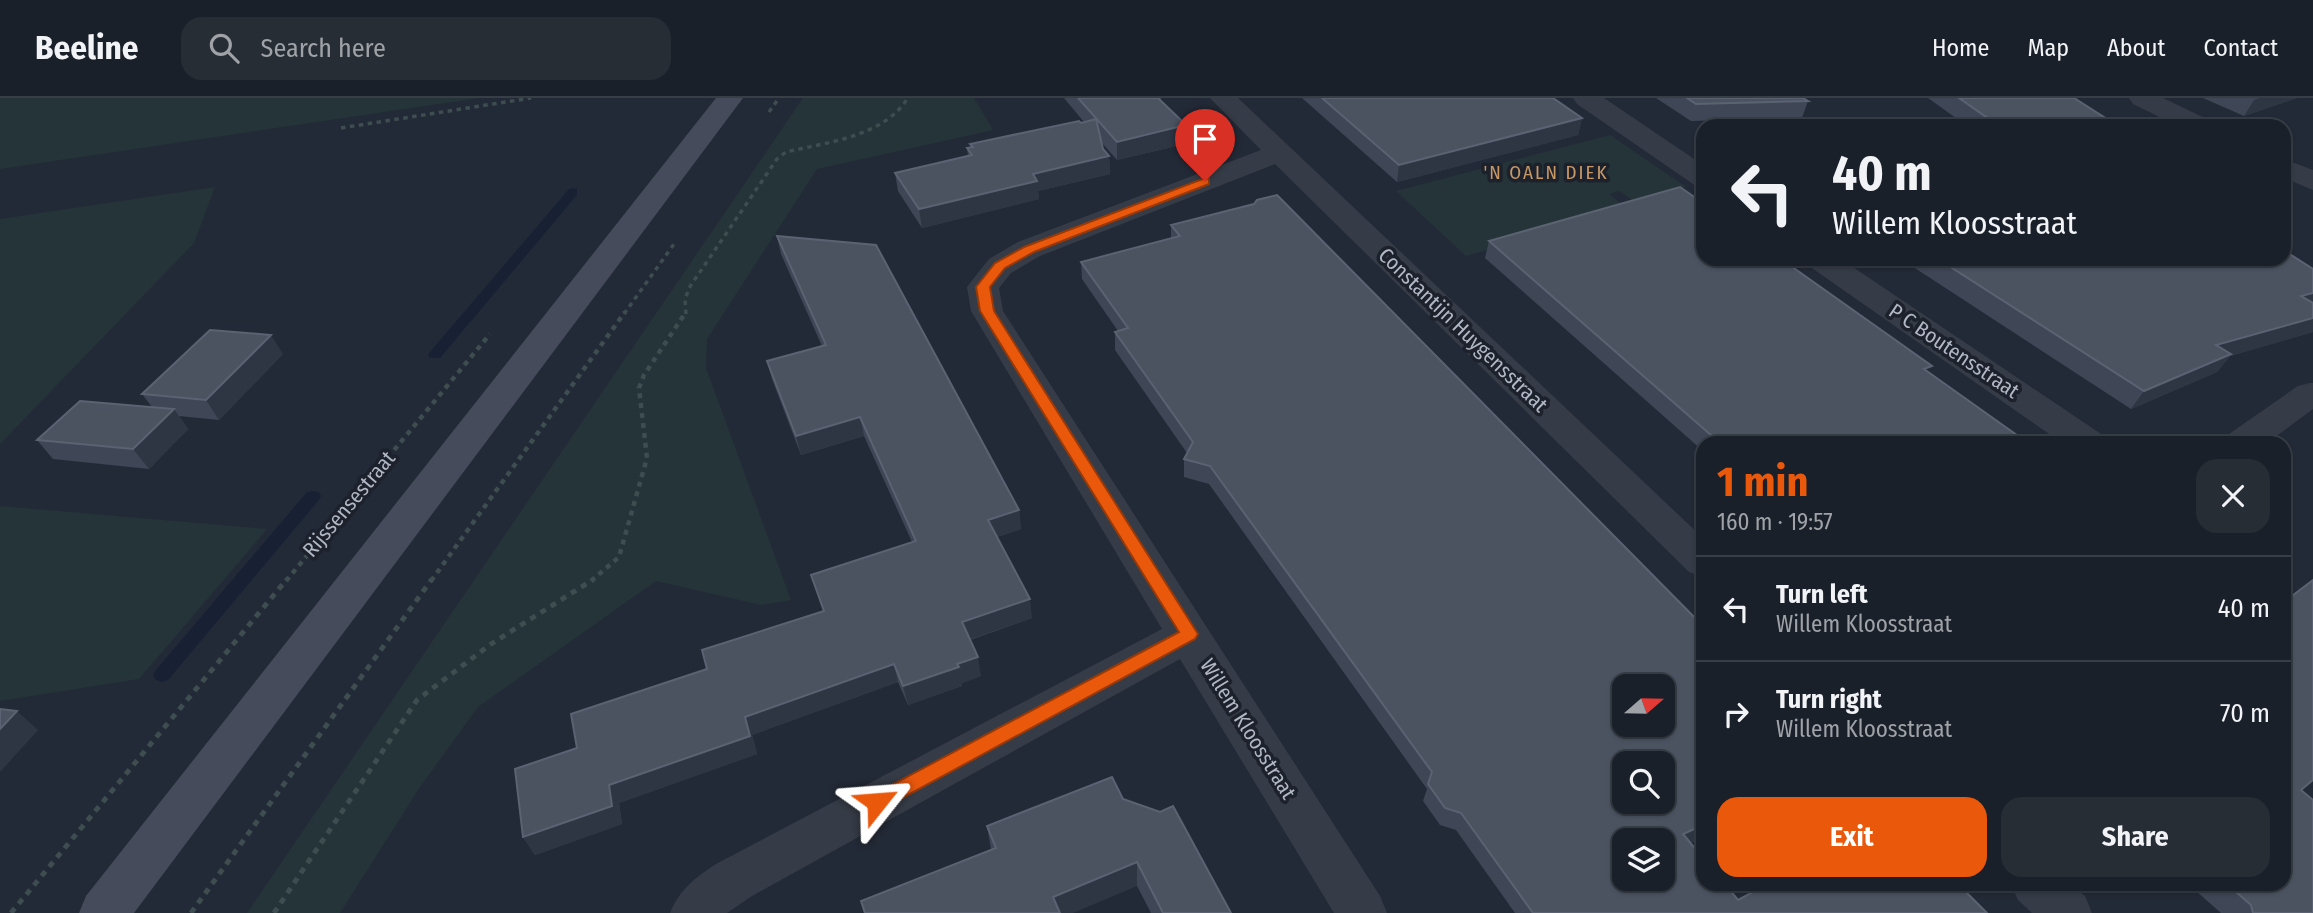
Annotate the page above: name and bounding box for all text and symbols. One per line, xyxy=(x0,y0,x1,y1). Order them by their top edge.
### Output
search box xyxy=(181,17,671,80)
text: Beeline xyxy=(35,28,139,68)
icon: search xyxy=(205,29,243,67)
text: Search here xyxy=(261,33,386,64)
text: Home xyxy=(1932,34,1989,62)
text: Map xyxy=(2027,34,2069,62)
text: About xyxy=(2107,34,2165,62)
text: Contact xyxy=(2203,34,2278,62)
pin xyxy=(1175,109,1235,181)
icon: arrive xyxy=(1186,120,1224,158)
text: 40 m xyxy=(1832,144,1932,203)
icon: left xyxy=(1717,147,1808,238)
district label: 'N OALN DIEK xyxy=(1484,161,1608,184)
text: Willem Kloosstraat xyxy=(1832,204,2077,242)
street label: Constantijn Huygensstraat xyxy=(1373,242,1553,418)
street label: P C Boutensstraat xyxy=(1884,298,2024,404)
street label: Rijssensestraat xyxy=(297,446,401,562)
text: 1 min xyxy=(1717,457,1808,507)
button: close xyxy=(2196,459,2270,533)
text: 160 m · 19:57 xyxy=(1717,508,1833,536)
text: Turn left xyxy=(1776,579,1868,610)
icon: left xyxy=(1717,590,1755,628)
text: 40 m xyxy=(2218,593,2270,624)
text: Willem Kloosstraat xyxy=(1776,610,1952,638)
street label: Willem Kloosstraat xyxy=(1194,654,1302,804)
north arrow xyxy=(1612,674,1675,737)
map controls xyxy=(1612,674,1675,891)
text: Turn right xyxy=(1776,684,1882,715)
icon: right xyxy=(1717,695,1755,733)
text: 70 m xyxy=(2220,698,2270,729)
text: Willem Kloosstraat xyxy=(1776,715,1952,743)
button: search xyxy=(1612,751,1675,814)
position arrow xyxy=(840,765,914,839)
button: Exit xyxy=(1717,797,1987,877)
button: Share xyxy=(2001,797,2270,877)
button: layers xyxy=(1612,828,1675,891)

